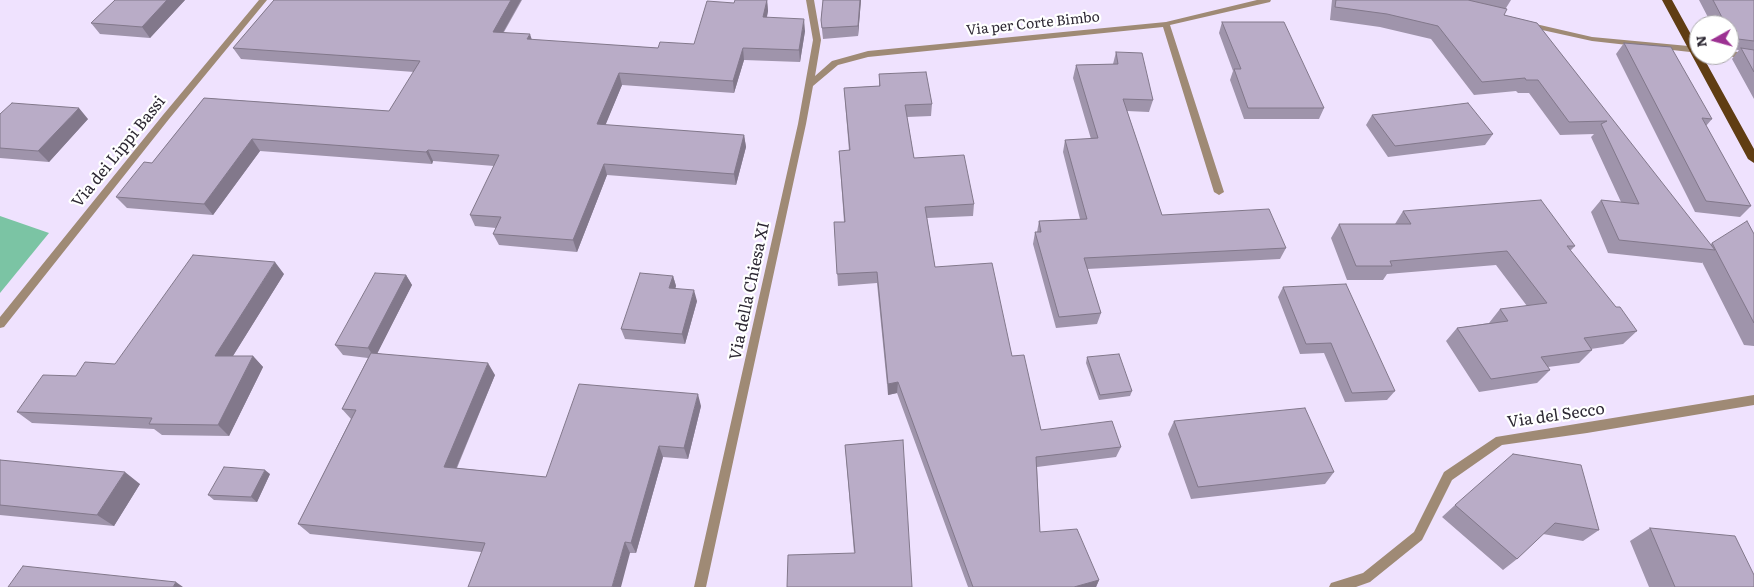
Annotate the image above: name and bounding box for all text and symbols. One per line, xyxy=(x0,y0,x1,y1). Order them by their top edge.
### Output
street label: Via per Corte Bimbo xyxy=(965,9,1101,39)
north arrow xyxy=(1689,15,1739,65)
text: N xyxy=(1689,35,1711,49)
street label: Via dei Lippi Bassi xyxy=(68,92,170,212)
street label: Via della Chiesa XI xyxy=(726,220,774,362)
street label: Via del Secco xyxy=(1506,400,1606,432)

